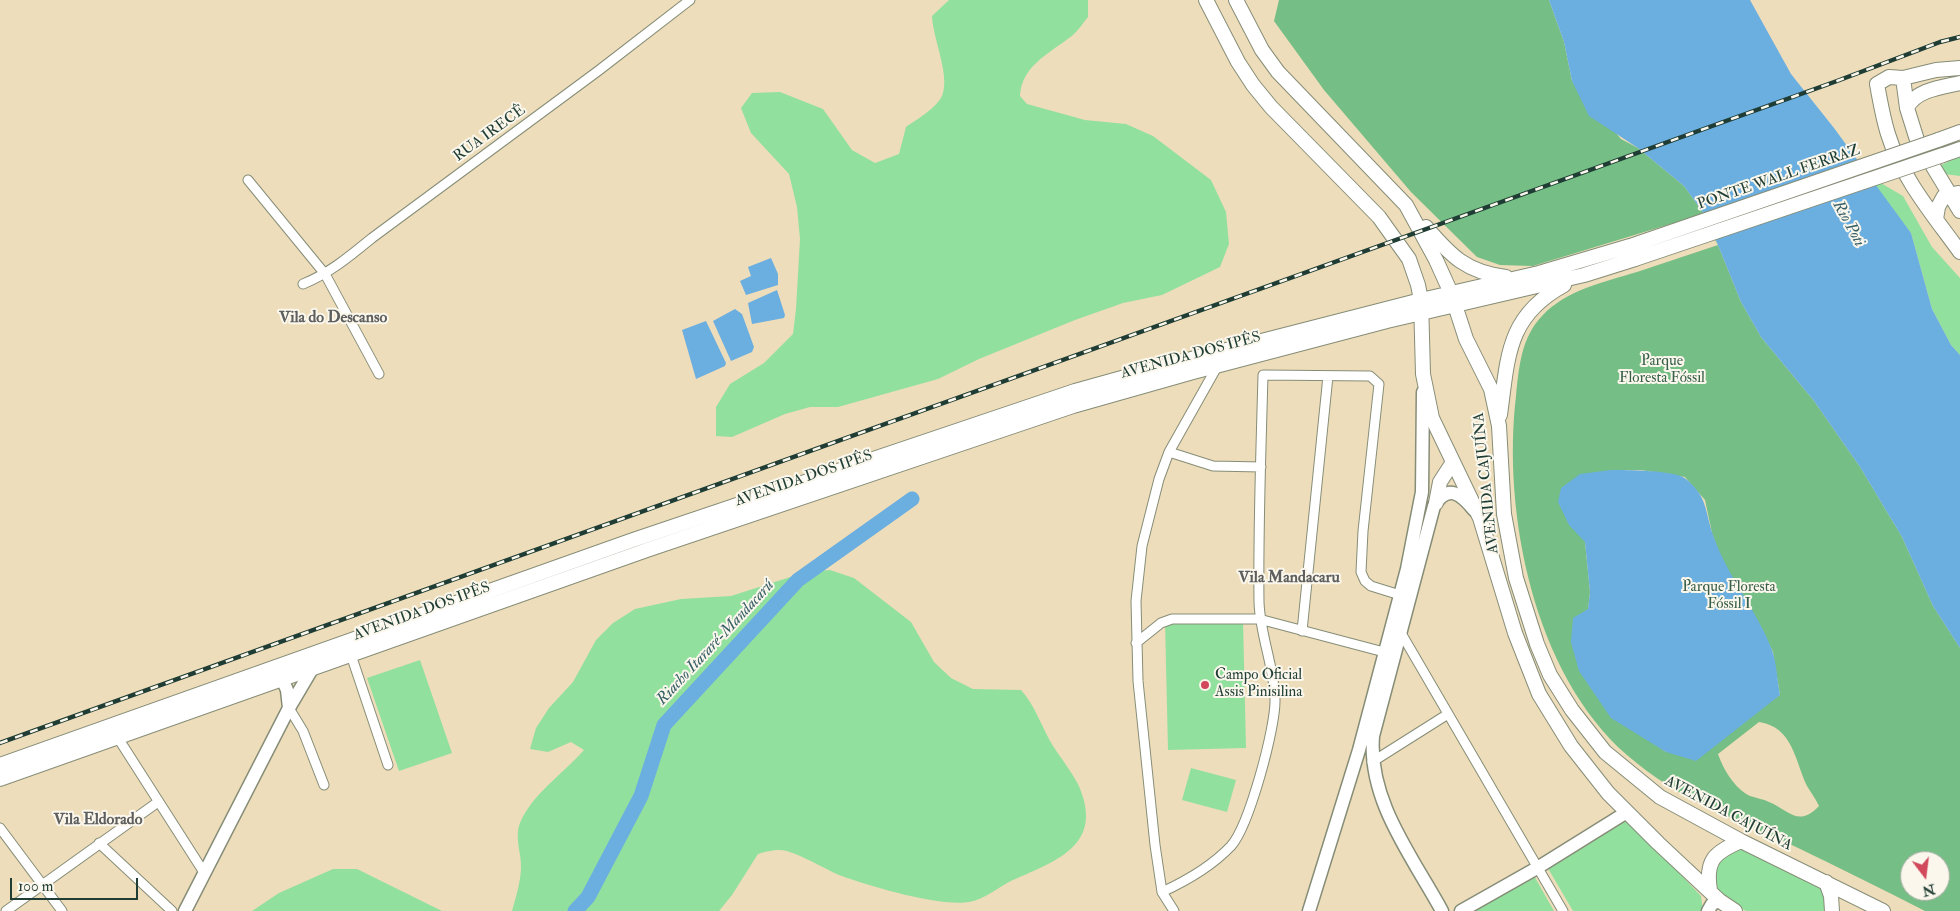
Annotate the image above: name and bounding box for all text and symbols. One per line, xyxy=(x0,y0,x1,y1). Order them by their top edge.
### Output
street label: RUA IRECÊ xyxy=(451,102,529,166)
street label: PONTE WALL FERRAZ xyxy=(1695,142,1863,214)
water label: Rio Poti xyxy=(1828,198,1868,250)
district label: Vila do Descanso xyxy=(279,309,387,329)
street label: AVENIDA DOS IPÊS xyxy=(1119,329,1263,383)
park label: Parque Floresta Fóssil xyxy=(1619,353,1705,388)
street label: AVENIDA CAJUÍNA xyxy=(1471,412,1503,554)
street label: AVENIDA DOS IPÊS xyxy=(733,447,875,511)
district label: Vila Mandacaru xyxy=(1238,569,1340,589)
water label: Riacho Itararé-Mandacarú xyxy=(653,577,779,709)
street label: AVENIDA DOS IPÊS xyxy=(351,579,493,645)
park label: Parque Floresta Fóssil I xyxy=(1682,579,1776,614)
place label: Campo Oficial Assis Pinisilina xyxy=(1215,667,1302,702)
marker: Campo Oficial Assis Pinisilina xyxy=(1199,679,1211,691)
street label: AVENIDA CAJUÍNA xyxy=(1661,773,1795,855)
district label: Vila Eldorado xyxy=(54,811,142,831)
north arrow xyxy=(1900,851,1950,901)
scale bar xyxy=(12,868,140,900)
text: 100 m xyxy=(18,877,53,896)
text: N xyxy=(1921,880,1937,900)

